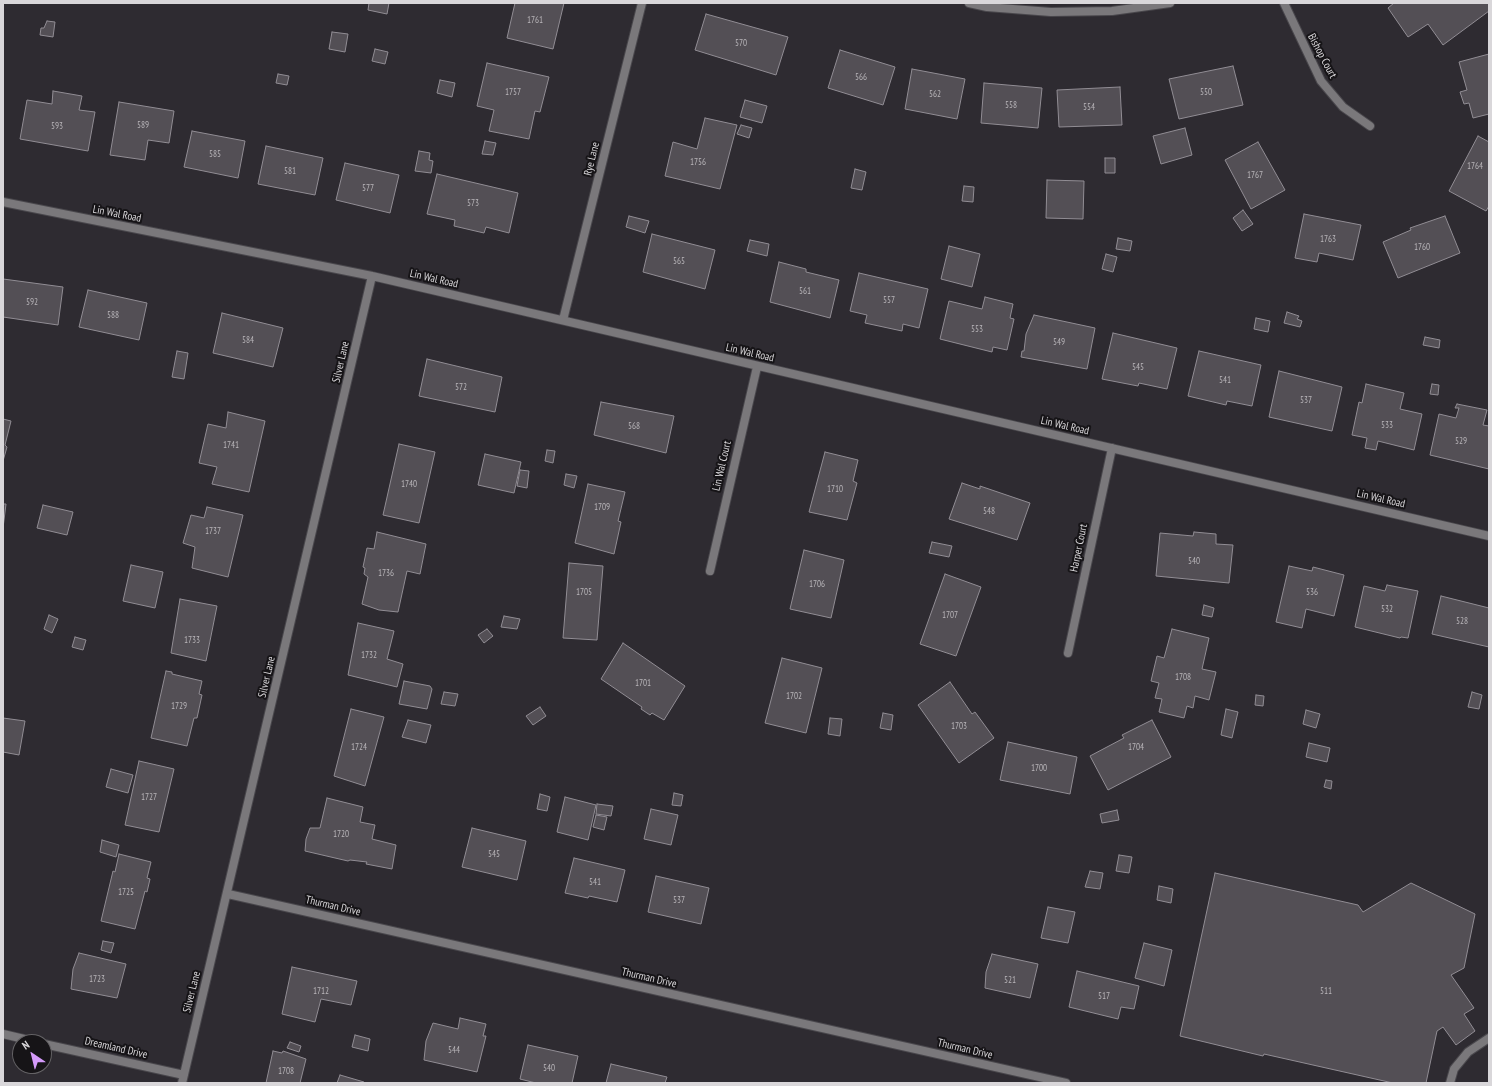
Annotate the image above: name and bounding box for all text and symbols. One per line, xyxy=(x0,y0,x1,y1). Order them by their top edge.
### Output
house number: 1761 xyxy=(527,15,543,25)
street label: Bishop Court xyxy=(1305,31,1339,81)
house number: 570 xyxy=(735,38,747,48)
house number: 566 xyxy=(855,72,867,82)
house number: 1757 xyxy=(505,87,521,97)
house number: 550 xyxy=(1200,87,1212,97)
house number: 562 xyxy=(929,89,941,99)
house number: 558 xyxy=(1005,100,1017,110)
house number: 554 xyxy=(1083,102,1095,112)
house number: 589 xyxy=(137,120,149,130)
house number: 593 xyxy=(51,121,63,131)
street label: Rye Lane xyxy=(581,141,603,177)
house number: 585 xyxy=(209,149,221,159)
house number: 1756 xyxy=(690,157,706,167)
house number: 1764 xyxy=(1467,161,1483,171)
house number: 581 xyxy=(284,166,296,176)
house number: 1767 xyxy=(1247,170,1263,180)
house number: 577 xyxy=(362,183,374,193)
house number: 573 xyxy=(467,198,479,208)
street label: Lin Wal Road xyxy=(92,203,142,225)
house number: 1763 xyxy=(1320,234,1336,244)
house number: 1760 xyxy=(1414,242,1430,252)
house number: 565 xyxy=(673,256,685,266)
street label: Lin Wal Road xyxy=(409,267,459,291)
house number: 561 xyxy=(799,286,811,296)
house number: 557 xyxy=(883,295,895,305)
house number: 592 xyxy=(26,297,38,307)
house number: 588 xyxy=(107,310,119,320)
house number: 553 xyxy=(971,324,983,334)
house number: 584 xyxy=(242,335,254,345)
house number: 549 xyxy=(1053,337,1065,347)
street label: Silver Lane xyxy=(330,340,352,384)
street label: Lin Wal Road xyxy=(725,341,775,365)
house number: 545 xyxy=(1132,362,1144,372)
house number: 541 xyxy=(1219,375,1231,385)
house number: 572 xyxy=(455,382,467,392)
house number: 537 xyxy=(1300,395,1312,405)
street label: Lin Wal Road xyxy=(1040,414,1090,438)
house number: 533 xyxy=(1381,420,1393,430)
house number: 568 xyxy=(628,421,640,431)
house number: 529 xyxy=(1455,436,1467,446)
house number: 1741 xyxy=(223,440,239,450)
street label: Lin Wal Court xyxy=(710,440,734,492)
house number: 1740 xyxy=(401,479,417,489)
house number: 1710 xyxy=(827,484,843,494)
street label: Lin Wal Road xyxy=(1356,487,1406,511)
house number: 1709 xyxy=(594,502,610,512)
house number: 548 xyxy=(983,506,995,516)
street label: Harper Court xyxy=(1067,523,1091,573)
house number: 1737 xyxy=(205,526,221,536)
house number: 540 xyxy=(1188,556,1200,566)
house number: 1736 xyxy=(378,568,394,578)
house number: 1706 xyxy=(809,579,825,589)
house number: 1705 xyxy=(576,587,592,597)
house number: 536 xyxy=(1306,587,1318,597)
house number: 532 xyxy=(1381,604,1393,614)
house number: 1707 xyxy=(942,610,958,620)
house number: 528 xyxy=(1456,616,1468,626)
house number: 1733 xyxy=(184,635,200,645)
house number: 1732 xyxy=(361,650,377,660)
street label: Silver Lane xyxy=(256,655,278,699)
house number: 1708 xyxy=(1175,672,1191,682)
house number: 1701 xyxy=(635,678,651,688)
house number: 1702 xyxy=(786,691,802,701)
house number: 1729 xyxy=(171,701,187,711)
house number: 1703 xyxy=(951,721,967,731)
house number: 1724 xyxy=(351,742,367,752)
house number: 1704 xyxy=(1128,742,1144,752)
house number: 1700 xyxy=(1031,763,1047,773)
house number: 1727 xyxy=(141,792,157,802)
house number: 1720 xyxy=(333,829,349,839)
house number: 545 xyxy=(488,849,500,859)
house number: 541 xyxy=(589,877,601,887)
house number: 1725 xyxy=(118,887,134,897)
street label: Thurman Drive xyxy=(304,893,362,919)
house number: 537 xyxy=(673,895,685,905)
street label: Thurman Drive xyxy=(620,965,678,991)
street label: Silver Lane xyxy=(181,970,203,1014)
house number: 1723 xyxy=(89,974,105,984)
house number: 521 xyxy=(1004,975,1016,985)
house number: 1712 xyxy=(313,986,329,996)
house number: 511 xyxy=(1320,986,1332,996)
house number: 517 xyxy=(1098,991,1110,1001)
north arrow xyxy=(12,1034,52,1074)
street label: Dreamland Drive xyxy=(83,1034,149,1062)
street label: Thurman Drive xyxy=(936,1036,994,1062)
text: N xyxy=(19,1038,32,1052)
house number: 544 xyxy=(448,1045,460,1055)
house number: 540 xyxy=(543,1063,555,1073)
house number: 1708 xyxy=(278,1066,294,1076)

